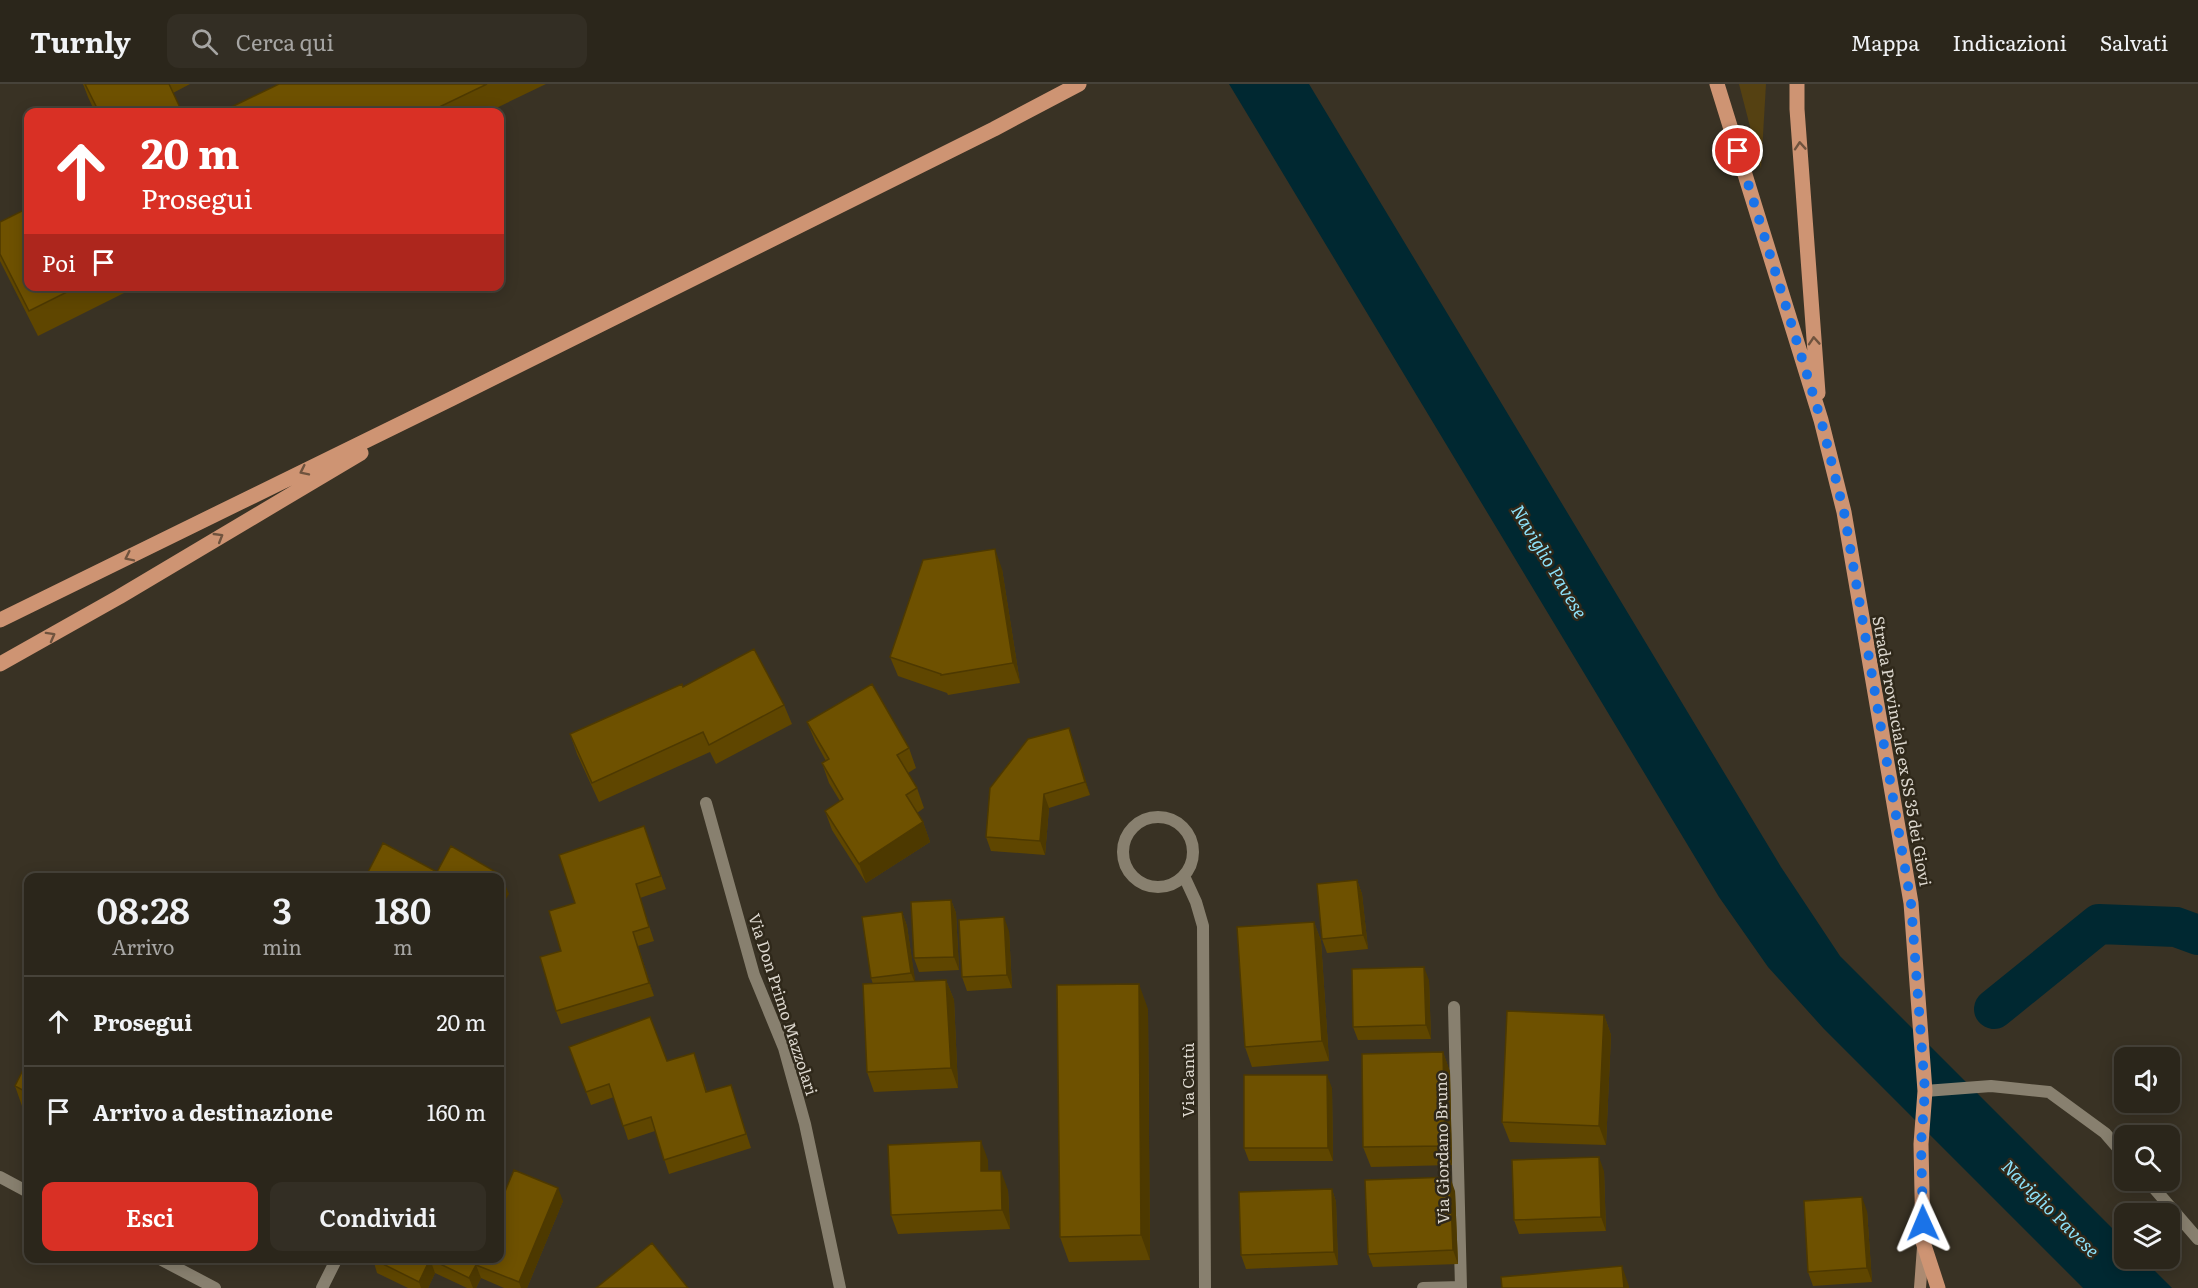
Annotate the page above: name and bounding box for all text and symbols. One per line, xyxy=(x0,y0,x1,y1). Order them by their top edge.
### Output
search box xyxy=(167,14,587,68)
text: Turnly xyxy=(30,20,131,62)
icon: search xyxy=(188,25,221,58)
text: Cerca qui xyxy=(236,25,334,58)
text: Mappa xyxy=(1851,26,1920,57)
text: Indicazioni xyxy=(1953,26,2067,57)
text: Salvati xyxy=(2100,26,2168,57)
text: 20 m xyxy=(141,120,240,182)
pin xyxy=(1712,125,1763,176)
icon: ahead xyxy=(42,132,120,210)
icon: arrive xyxy=(1721,134,1754,167)
one-way arrow xyxy=(1794,142,1807,151)
text: Prosegui xyxy=(141,177,253,217)
text: Poi xyxy=(42,246,75,279)
icon: arrive xyxy=(87,246,120,279)
one-way arrow xyxy=(1808,336,1821,345)
one-way arrow xyxy=(300,463,311,475)
water label: Naviglio Pavese xyxy=(1505,499,1595,623)
one-way arrow xyxy=(213,533,223,545)
one-way arrow xyxy=(125,549,136,561)
street label: Strada Provinciale ex SS 35 dei Giovi xyxy=(1867,614,1939,888)
one-way arrow xyxy=(45,632,55,643)
text: 08:28 xyxy=(97,882,190,935)
text: 3 xyxy=(272,882,292,935)
text: 180 xyxy=(374,882,431,935)
street label: Via Don Primo Mazzolari xyxy=(743,910,825,1098)
text: Arrivo xyxy=(112,931,174,961)
text: min xyxy=(263,931,302,961)
text: m xyxy=(393,931,413,961)
icon: ahead xyxy=(42,1005,75,1038)
text: Prosegui xyxy=(93,1005,192,1038)
text: 20 m xyxy=(436,1005,486,1038)
street label: Via Cantù xyxy=(1175,1043,1199,1117)
map controls xyxy=(2114,1047,2180,1269)
button: sound xyxy=(2114,1047,2180,1113)
street label: Via Giordano Bruno xyxy=(1428,1072,1454,1224)
icon: arrive xyxy=(42,1095,75,1128)
text: Arrivo a destinazione xyxy=(93,1095,333,1128)
text: 160 m xyxy=(427,1095,486,1128)
button: search xyxy=(2114,1125,2180,1191)
water label: Naviglio Pavese xyxy=(1996,1153,2106,1263)
button: Esci xyxy=(42,1182,258,1251)
button: Condividi xyxy=(270,1182,486,1251)
position arrow xyxy=(1891,1191,1955,1255)
button: layers xyxy=(2114,1203,2180,1269)

